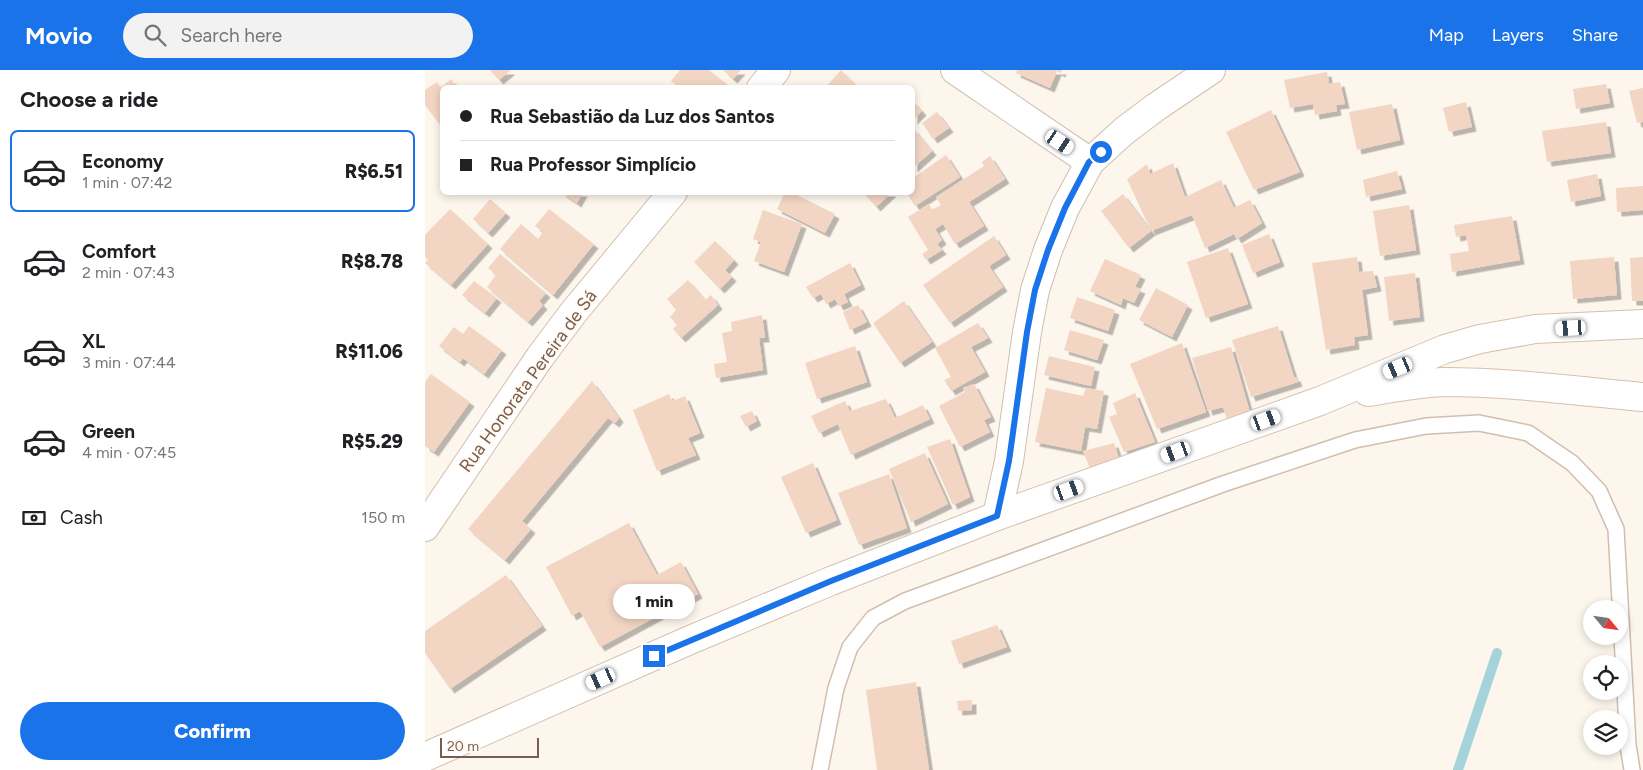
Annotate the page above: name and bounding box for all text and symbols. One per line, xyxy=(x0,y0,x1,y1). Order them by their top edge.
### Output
search box xyxy=(123,13,473,58)
text: Movio xyxy=(25,21,93,50)
icon: search xyxy=(141,21,169,49)
text: Search here xyxy=(181,24,282,47)
text: Map xyxy=(1429,24,1464,46)
text: Layers xyxy=(1492,24,1544,46)
text: Share xyxy=(1572,24,1618,46)
text: Choose a ride xyxy=(20,86,158,113)
text: Rua Sebastião da Luz dos Santos xyxy=(490,105,774,128)
car xyxy=(1043,127,1076,157)
route start xyxy=(1090,141,1112,163)
icon: car xyxy=(22,149,67,194)
text: Economy xyxy=(82,150,164,173)
text: Rua Professor Simplício xyxy=(490,153,696,176)
text: R$6.51 xyxy=(345,160,403,183)
text: 1 min · 07:42 xyxy=(82,173,173,192)
icon: car xyxy=(22,239,67,284)
text: Comfort xyxy=(82,240,157,263)
text: R$8.78 xyxy=(341,250,403,273)
text: 2 min · 07:43 xyxy=(82,263,175,282)
street label: Rua Honorata Pereira de Sá xyxy=(454,286,602,476)
car xyxy=(1555,320,1586,336)
icon: car xyxy=(22,329,67,374)
text: XL xyxy=(82,330,105,353)
text: R$11.06 xyxy=(335,340,403,363)
text: 3 min · 07:44 xyxy=(82,353,176,372)
car xyxy=(1381,355,1414,381)
car xyxy=(1249,408,1282,432)
icon: car xyxy=(22,419,67,464)
text: Green xyxy=(82,420,135,443)
text: R$5.29 xyxy=(342,430,403,453)
car xyxy=(1159,440,1192,464)
text: 4 min · 07:45 xyxy=(82,443,176,462)
car xyxy=(1052,478,1085,502)
icon: cash xyxy=(20,504,48,532)
text: Cash xyxy=(60,506,103,529)
text: 150 m xyxy=(361,508,405,527)
callout: 1 min xyxy=(613,584,695,618)
text: 1 min xyxy=(635,592,673,611)
north arrow xyxy=(1583,600,1627,645)
map controls xyxy=(1583,600,1628,755)
route end xyxy=(643,645,665,667)
button: locate xyxy=(1583,655,1628,700)
car xyxy=(584,666,617,692)
button: Confirm xyxy=(20,702,405,760)
button: layers xyxy=(1583,710,1628,755)
scale bar xyxy=(440,735,539,758)
text: 20 m xyxy=(447,738,479,755)

